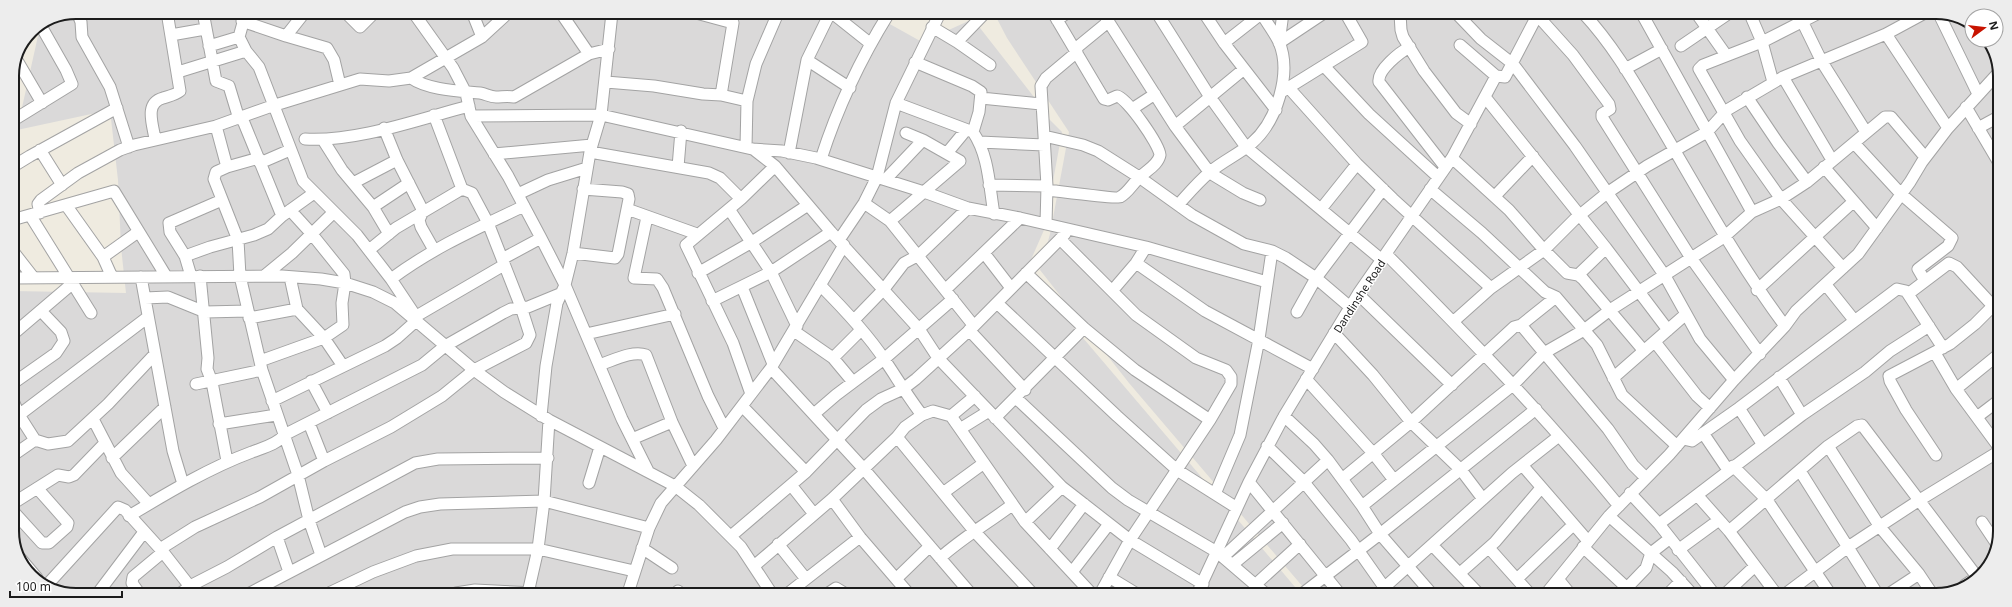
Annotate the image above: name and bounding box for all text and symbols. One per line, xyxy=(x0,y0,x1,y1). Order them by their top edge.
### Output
north arrow xyxy=(1964,8,2004,48)
text: N xyxy=(1986,19,2003,32)
street label: Dandinshe Road xyxy=(1330,256,1388,336)
scale bar xyxy=(10,573,122,599)
text: 100 m xyxy=(16,578,51,595)

